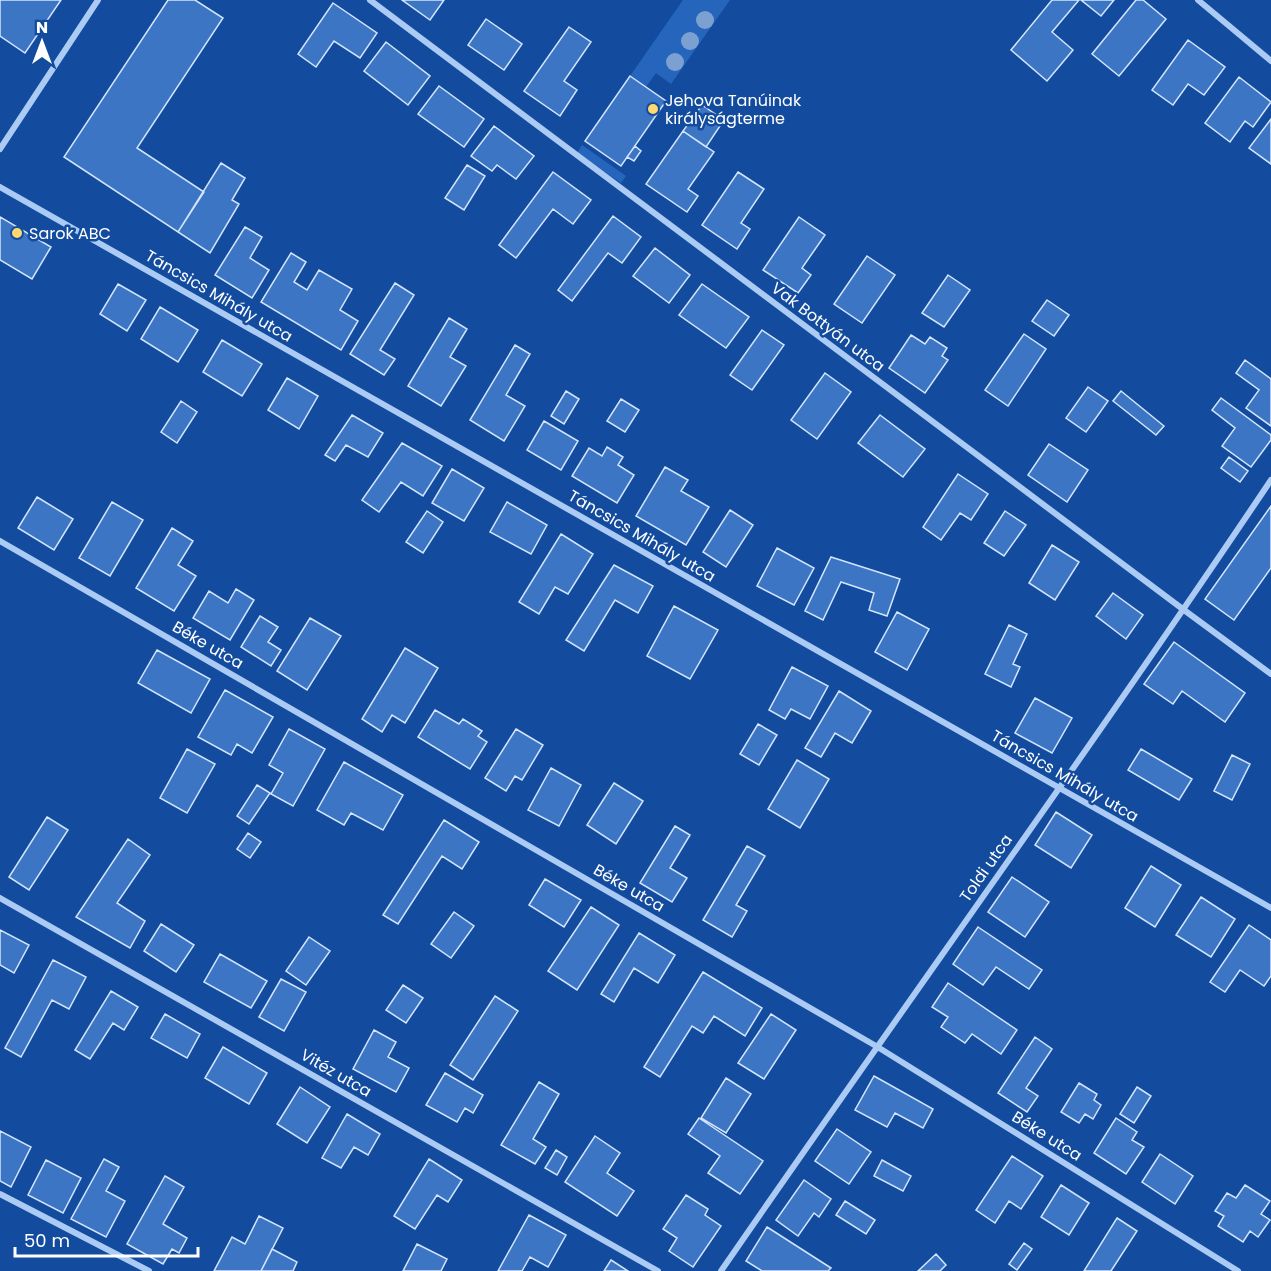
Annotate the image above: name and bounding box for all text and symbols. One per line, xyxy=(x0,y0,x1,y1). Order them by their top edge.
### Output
north arrow xyxy=(12,12,72,72)
text: N xyxy=(36,16,48,39)
place label: Jehova Tanúinak királyságterme xyxy=(665,89,802,130)
marker: Jehova Tanúinak királyságterme xyxy=(646,102,660,116)
place label: Sarok ABC xyxy=(29,222,111,245)
marker: Sarok ABC xyxy=(10,226,24,240)
street label: Táncsics Mihály utca xyxy=(141,244,297,348)
street label: Vak Bottyán utca xyxy=(766,277,890,377)
street label: Táncsics Mihály utca xyxy=(564,484,720,588)
street label: Béke utca xyxy=(168,615,248,675)
street label: Táncsics Mihály utca xyxy=(987,724,1143,828)
street label: Toldi utca xyxy=(954,829,1018,907)
street label: Béke utca xyxy=(589,858,669,918)
street label: Vitéz utca xyxy=(296,1043,376,1103)
street label: Béke utca xyxy=(1008,1105,1086,1167)
scale bar xyxy=(15,1220,198,1258)
text: 50 m xyxy=(24,1228,70,1253)

